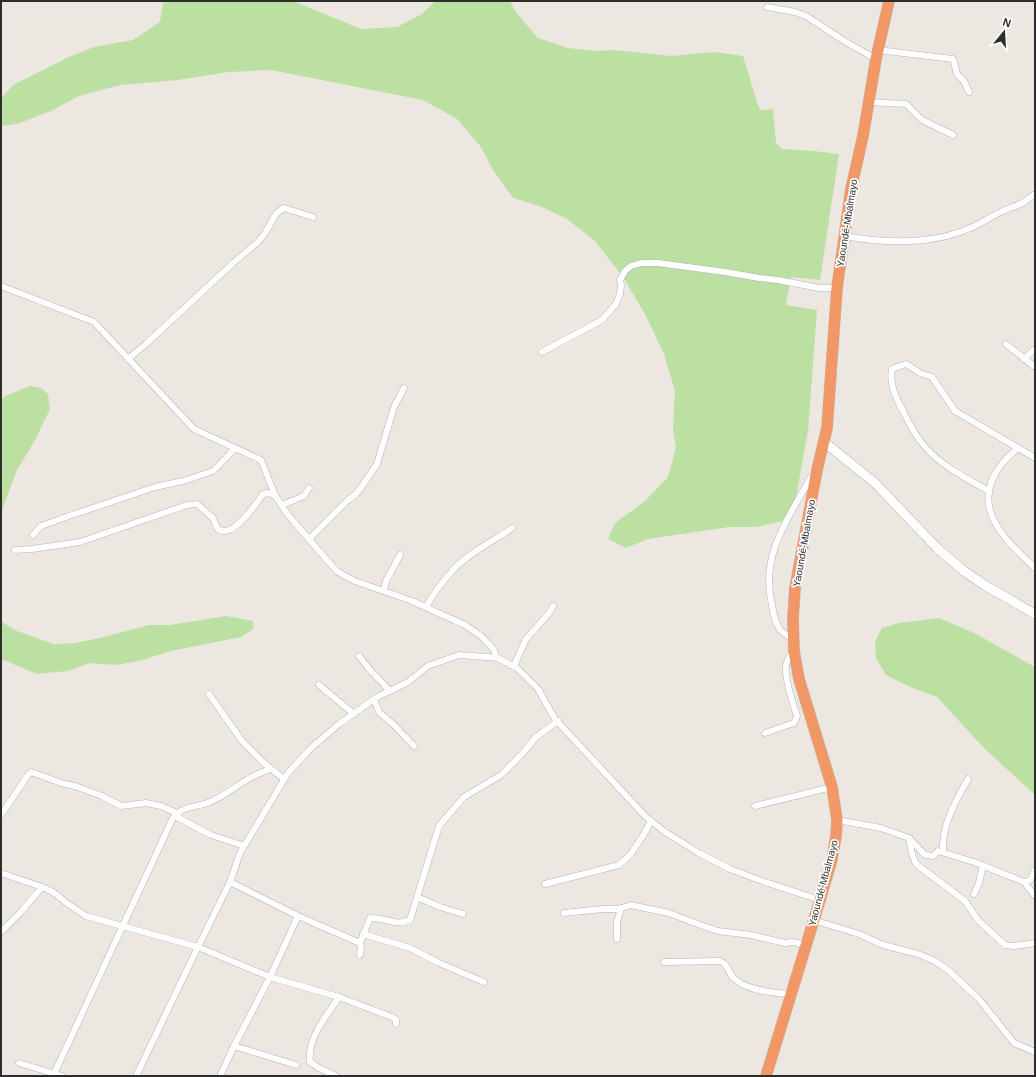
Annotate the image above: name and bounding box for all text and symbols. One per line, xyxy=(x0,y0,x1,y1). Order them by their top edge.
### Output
north arrow xyxy=(984,12,1024,52)
text: N xyxy=(1001,16,1013,29)
street label: Yaoundé-Mbalmayo xyxy=(835,178,859,268)
street label: Yaoundé-Mbalmayo xyxy=(791,498,817,588)
street label: Yaoundé-Mbalmayo xyxy=(806,838,840,927)

